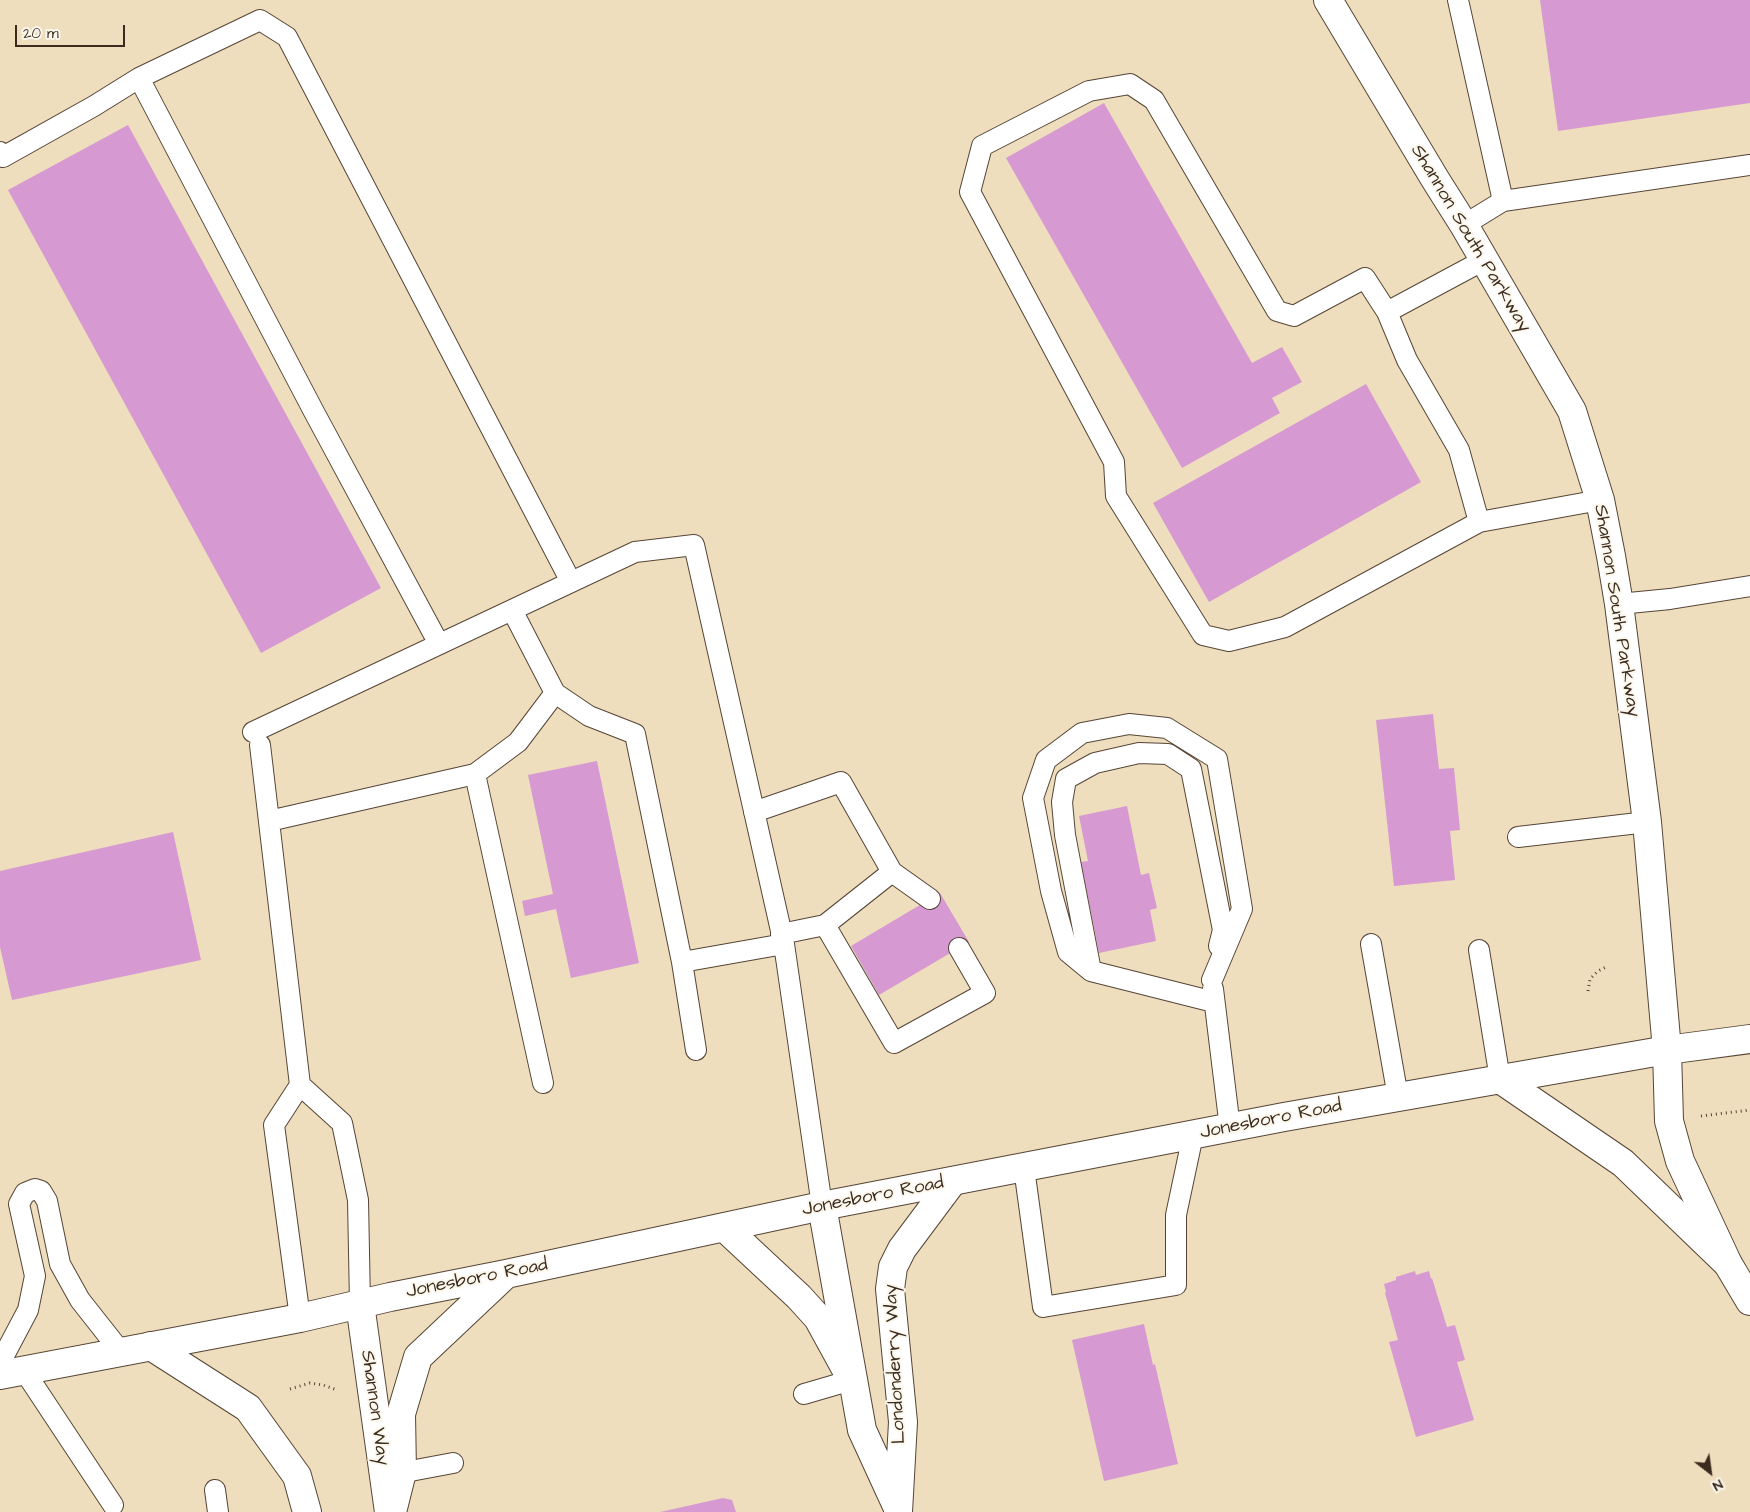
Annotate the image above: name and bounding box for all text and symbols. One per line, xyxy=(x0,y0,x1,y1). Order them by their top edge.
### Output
scale bar xyxy=(18,15,128,47)
text: 20 m xyxy=(23,23,59,44)
street label: Shannon South Parkway xyxy=(1405,141,1535,337)
street label: Shannon South Parkway xyxy=(1588,503,1644,719)
street label: Jonesboro Road xyxy=(1198,1095,1344,1145)
street label: Jonesboro Road xyxy=(800,1172,946,1222)
street label: Jonesboro Road xyxy=(404,1254,550,1304)
street label: Londonderry Way xyxy=(880,1283,912,1445)
street label: Shannon Way xyxy=(355,1349,393,1467)
north arrow xyxy=(1685,1447,1735,1497)
text: N xyxy=(1709,1474,1726,1496)

